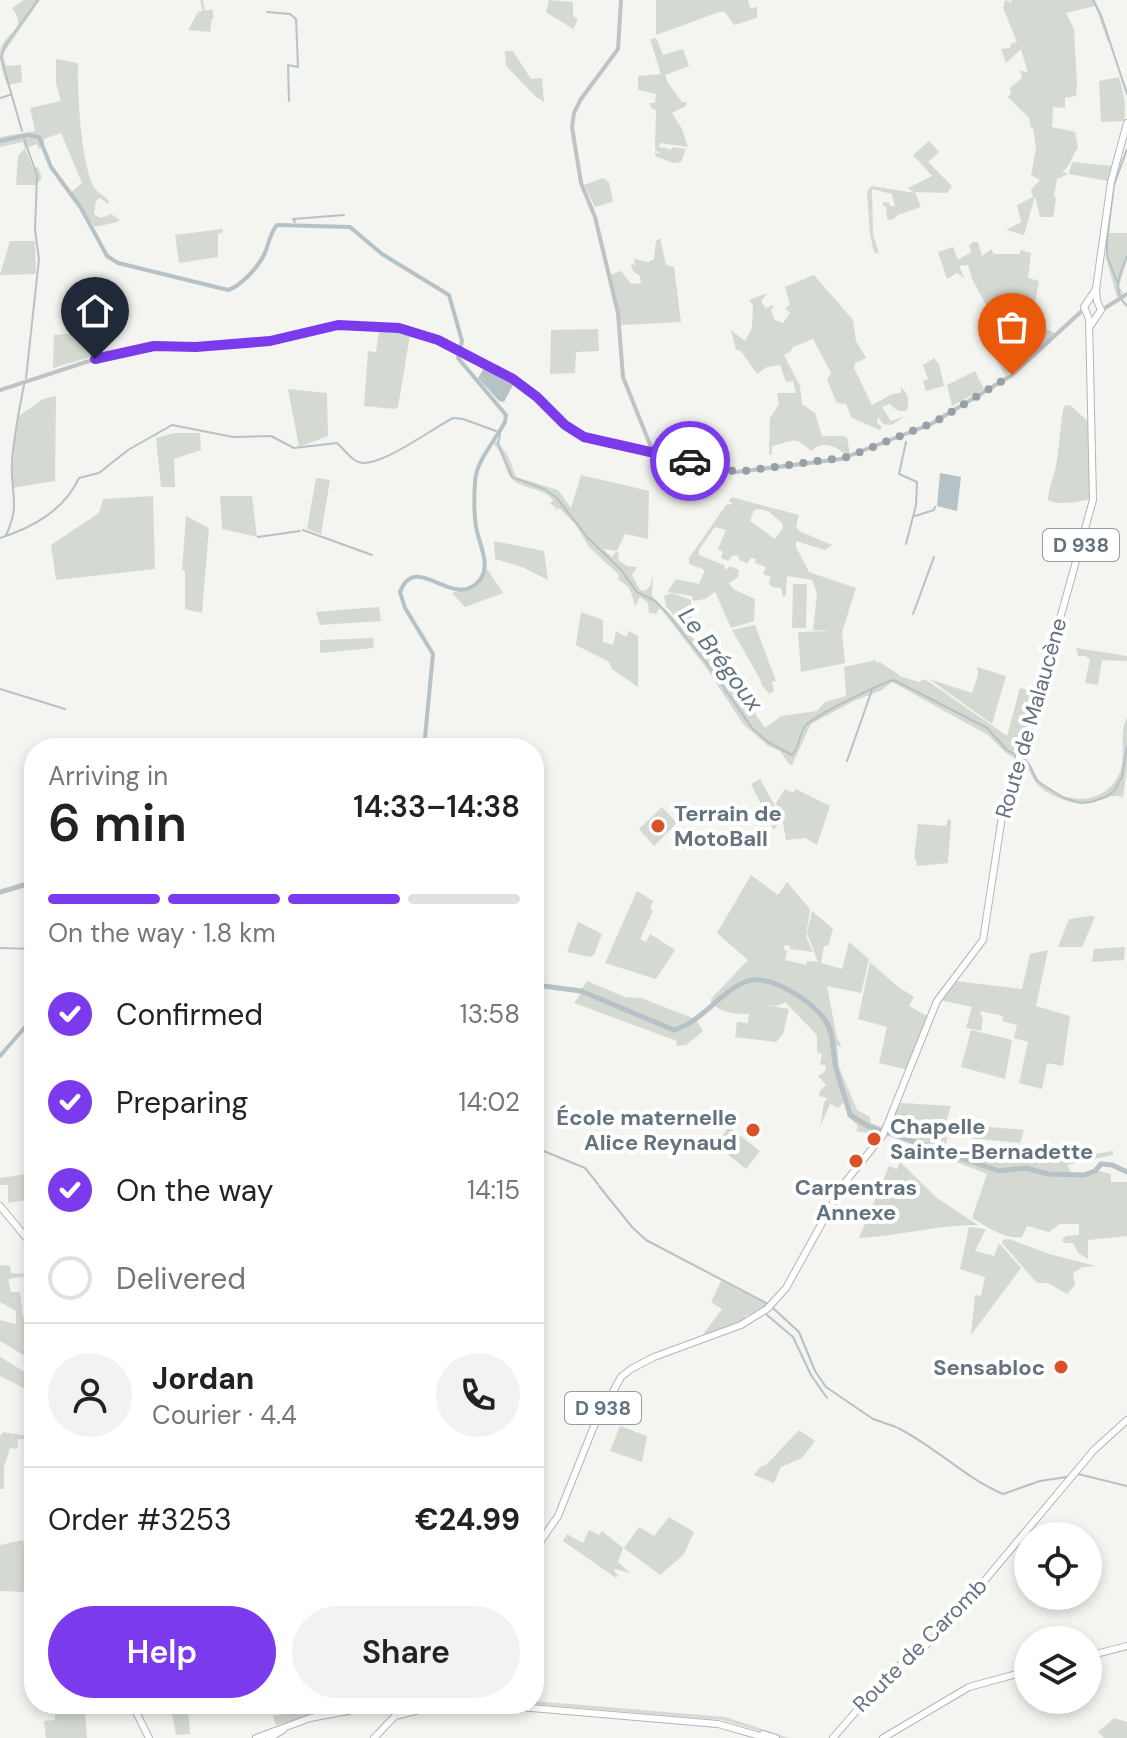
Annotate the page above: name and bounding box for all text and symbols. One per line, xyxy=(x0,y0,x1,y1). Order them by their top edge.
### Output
pin xyxy=(61,277,129,359)
icon: home xyxy=(73,289,117,333)
pin xyxy=(978,293,1046,375)
icon: bag xyxy=(990,305,1034,349)
courier xyxy=(650,421,730,501)
icon: car xyxy=(668,439,712,483)
road number: D 938 xyxy=(1043,529,1119,561)
water label: Le Brégoux xyxy=(672,601,771,718)
street label: Route de Malaucène xyxy=(989,614,1073,822)
text: Arriving in xyxy=(48,759,168,793)
text: 14:33–14:38 xyxy=(353,787,520,826)
text: 6 min xyxy=(48,789,187,857)
place label: Terrain de MotoBall xyxy=(674,799,782,853)
marker: Terrain de MotoBall xyxy=(649,817,667,835)
text: On the way · 1.8 km xyxy=(48,916,276,950)
icon: check xyxy=(48,992,92,1036)
text: Confirmed xyxy=(116,995,263,1034)
text: 13:58 xyxy=(460,997,520,1031)
icon: check xyxy=(48,1080,92,1124)
text: Preparing xyxy=(116,1083,248,1122)
text: 14:02 xyxy=(458,1085,520,1119)
place label: École maternelle Alice Reynaud xyxy=(556,1103,737,1157)
place label: Chapelle Sainte-Bernadette xyxy=(890,1112,1093,1166)
marker: École maternelle Alice Reynaud xyxy=(744,1121,762,1139)
marker: Chapelle Sainte-Bernadette xyxy=(865,1130,883,1148)
marker: Carpentras Annexe xyxy=(847,1152,865,1170)
icon: check xyxy=(48,1168,92,1212)
text: On the way xyxy=(116,1171,273,1210)
text: 14:15 xyxy=(467,1173,520,1207)
place label: Carpentras Annexe xyxy=(795,1173,917,1227)
text: Delivered xyxy=(116,1259,246,1298)
button: person xyxy=(48,1353,132,1437)
button: phone xyxy=(436,1353,520,1437)
place label: Sensabloc xyxy=(933,1353,1045,1382)
marker: Sensabloc xyxy=(1052,1358,1070,1376)
text: Jordan xyxy=(152,1359,254,1398)
road number: D 938 xyxy=(565,1392,641,1424)
text: Courier · 4.4 xyxy=(152,1398,297,1432)
text: Order #3253 xyxy=(48,1500,232,1539)
text: €24.99 xyxy=(415,1500,520,1539)
map controls xyxy=(1014,1522,1102,1714)
button: locate xyxy=(1014,1522,1102,1610)
street label: Route de Caromb xyxy=(847,1572,993,1718)
button: Help xyxy=(48,1606,276,1698)
button: Share xyxy=(292,1606,520,1698)
button: layers xyxy=(1014,1626,1102,1714)

